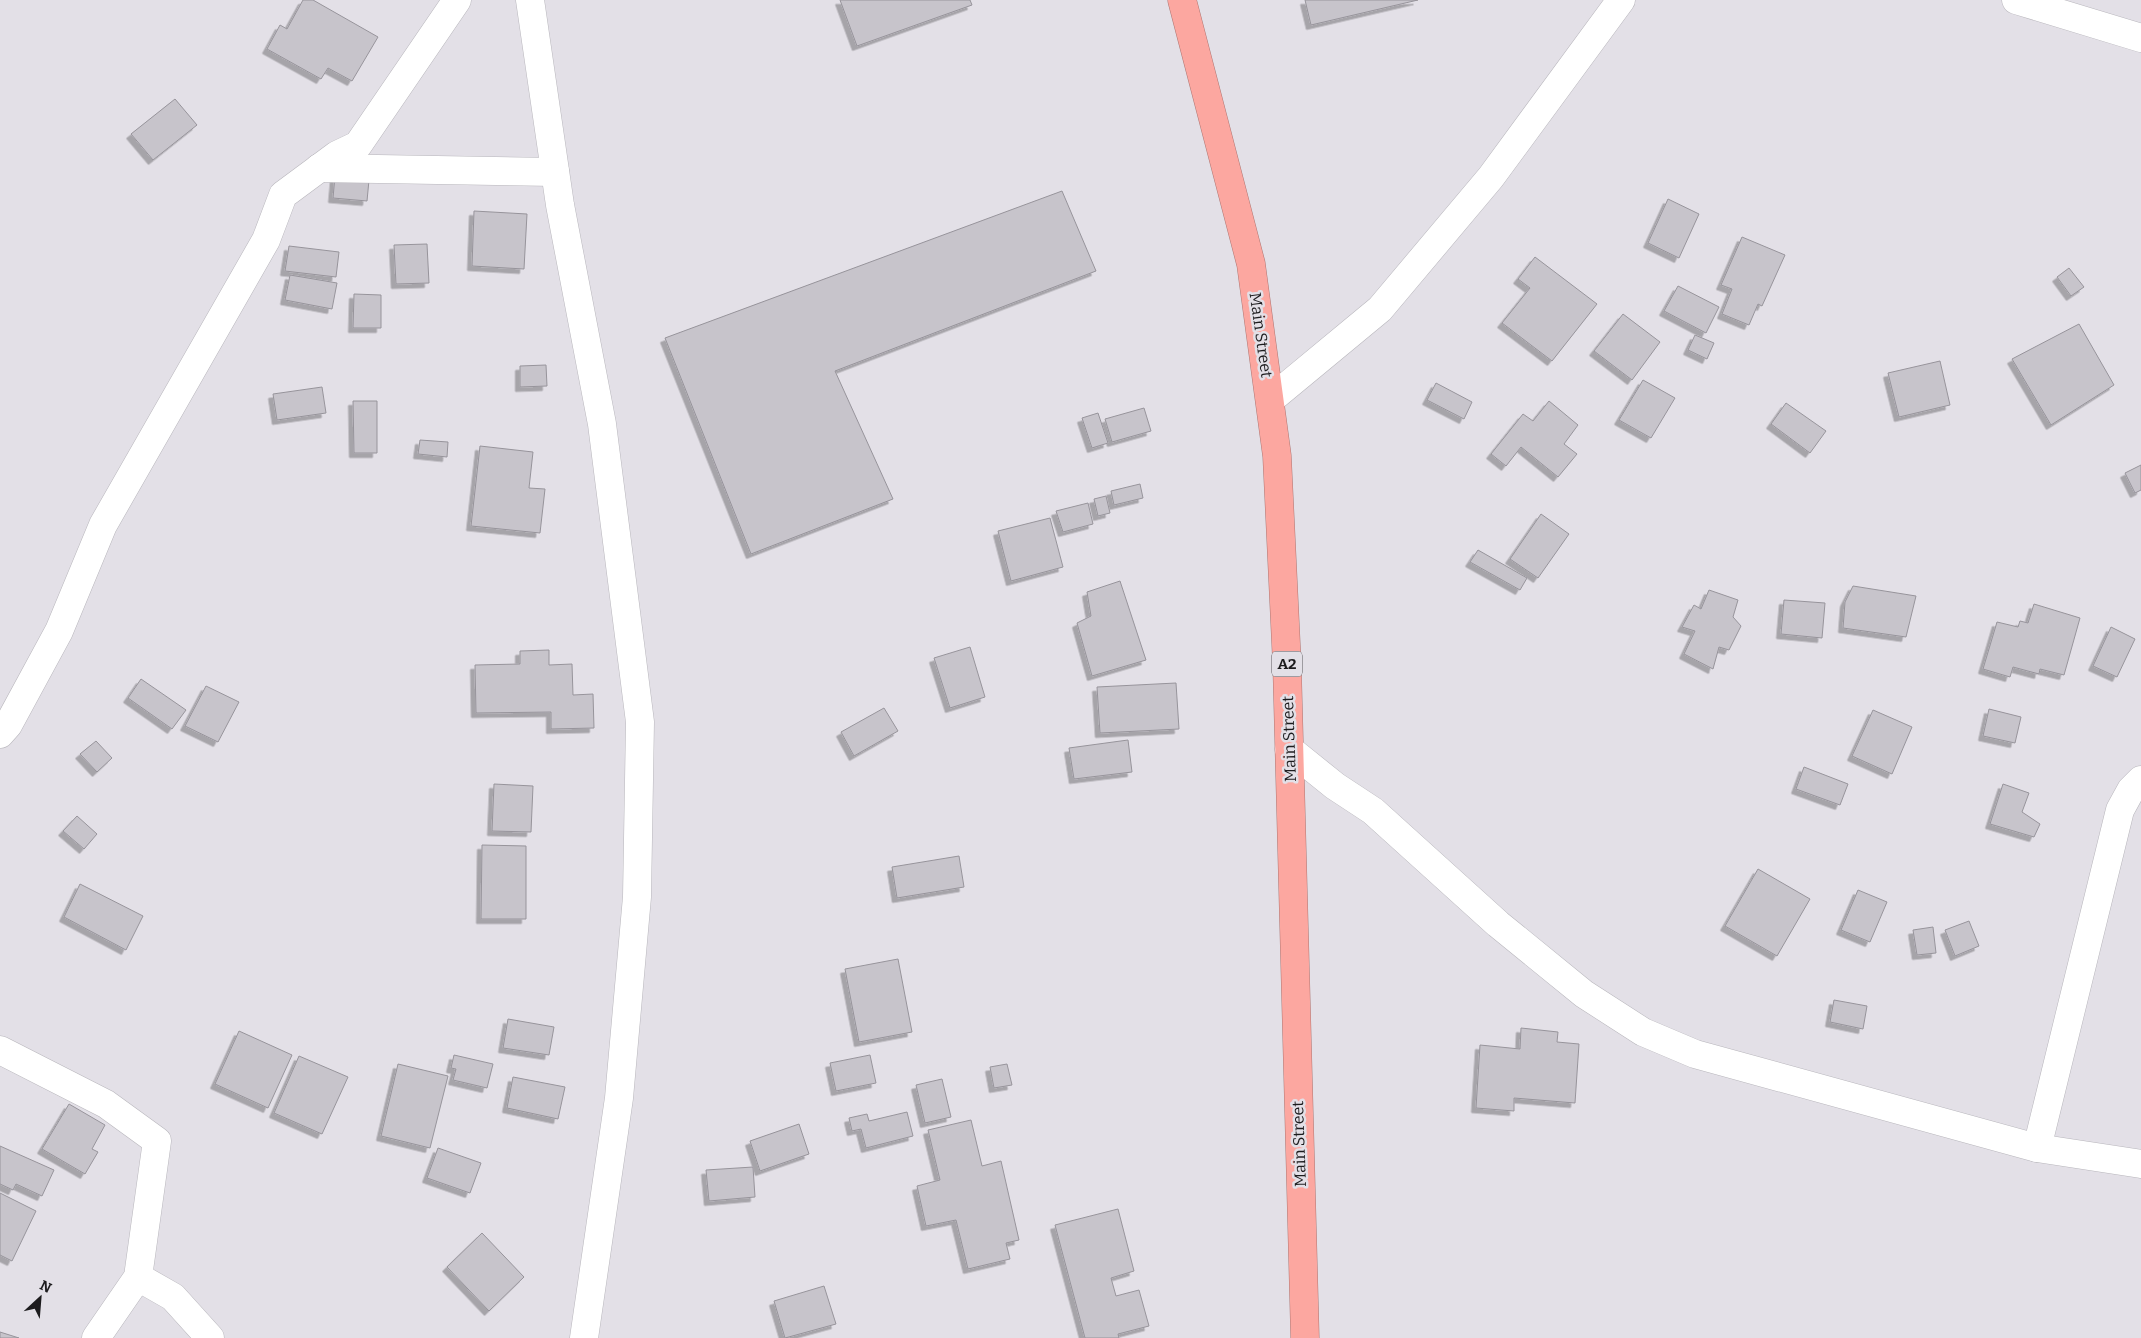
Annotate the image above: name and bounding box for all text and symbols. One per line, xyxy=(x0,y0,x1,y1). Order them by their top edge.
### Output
street label: Main Street xyxy=(1246,291,1276,379)
road number: A2 xyxy=(1272,652,1302,676)
street label: Main Street xyxy=(1278,695,1300,782)
street label: Main Street xyxy=(1288,1100,1310,1187)
north arrow xyxy=(15,1273,65,1323)
text: N xyxy=(37,1277,54,1297)

